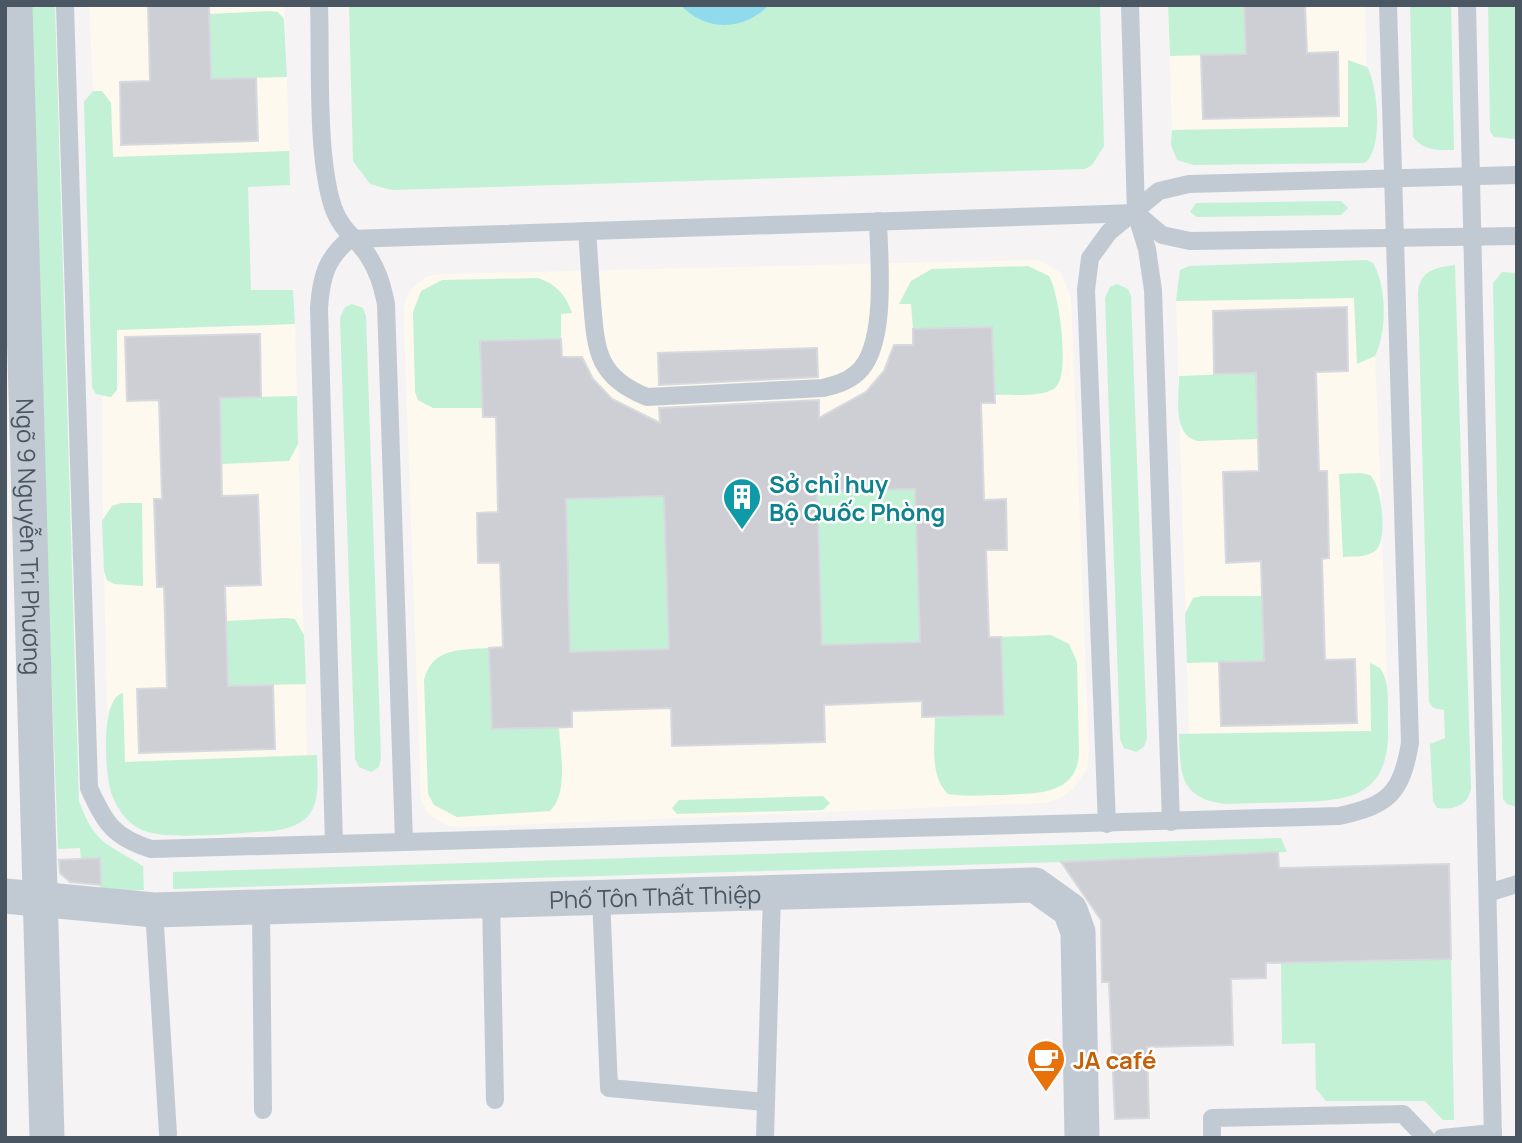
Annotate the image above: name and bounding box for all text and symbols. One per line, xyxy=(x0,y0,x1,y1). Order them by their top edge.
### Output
street label: Ngõ 9 Nguyễn Tri Phương xyxy=(10,398,50,676)
place label: Sở chỉ huy Bộ Quốc Phòng xyxy=(769,467,945,528)
building icon: Sở chỉ huy Bộ Quốc Phòng xyxy=(721,476,763,531)
street label: Phố Tôn Thất Thiệp xyxy=(549,876,762,915)
cafe icon: JA café xyxy=(1025,1038,1067,1093)
place label: JA café xyxy=(1073,1043,1156,1076)

